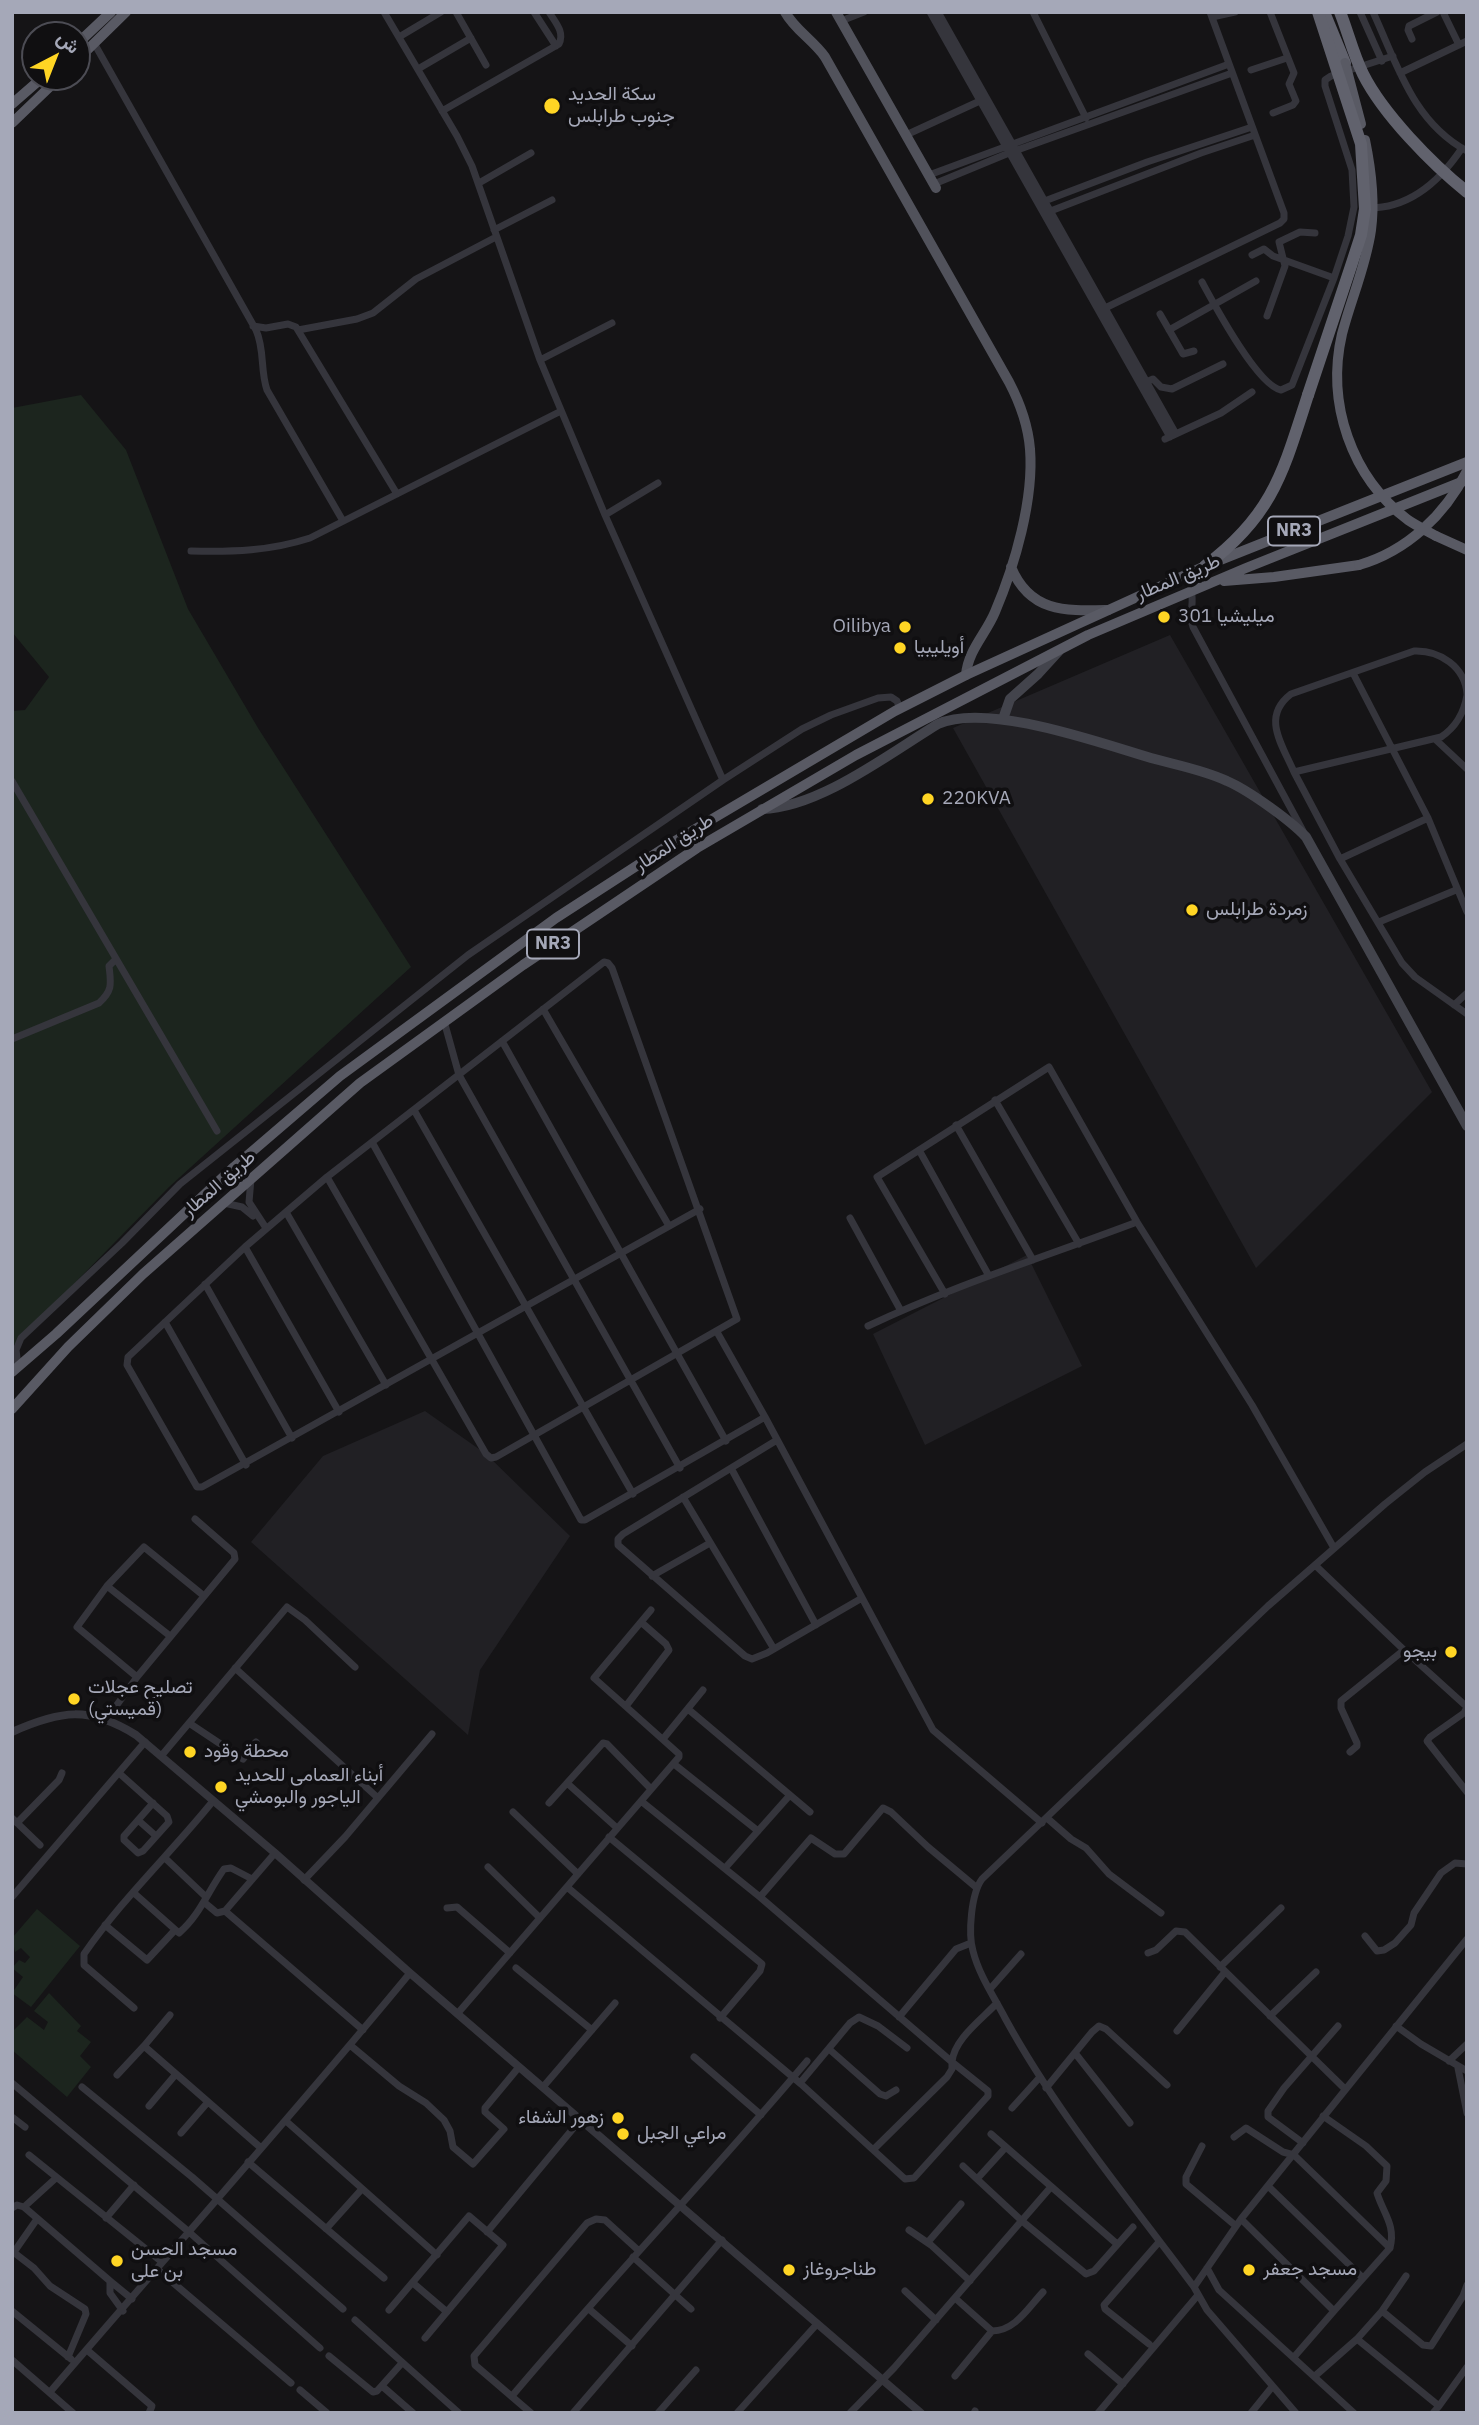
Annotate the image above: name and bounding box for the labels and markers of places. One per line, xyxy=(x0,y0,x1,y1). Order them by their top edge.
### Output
place label: سكة الحديد جنوب طرابلس xyxy=(568,84,675,128)
marker: سكة الحديد جنوب طرابلس xyxy=(542,96,562,116)
place label: ميليشيا 301 xyxy=(1178,606,1275,628)
marker: ميليشيا 301 xyxy=(1156,609,1172,625)
place label: Oilibya xyxy=(833,616,891,638)
marker: Oilibya xyxy=(897,619,913,635)
place label: أويليبيا xyxy=(914,637,964,659)
marker: أويليبيا xyxy=(892,640,908,656)
place label: 220KVA xyxy=(942,788,1011,810)
marker: 220KVA xyxy=(920,791,936,807)
place label: زمردة طرابلس xyxy=(1206,899,1307,921)
marker: زمردة طرابلس xyxy=(1184,902,1200,918)
place label: بيجو xyxy=(1403,1641,1437,1663)
marker: بيجو xyxy=(1443,1644,1459,1660)
place label: تصليح عجلات (قميستي) xyxy=(88,1677,193,1721)
marker: تصليح عجلات (قميستي) xyxy=(66,1691,82,1707)
place label: محطة وقود xyxy=(204,1741,289,1763)
marker: محطة وقود xyxy=(182,1744,198,1760)
place label: أبناء العمامي للحديد الياجور والبومشي xyxy=(235,1765,383,1809)
marker: أبناء العمامي للحديد الياجور والبومشي xyxy=(213,1779,229,1795)
place label: زهور الشفاء xyxy=(518,2107,604,2129)
marker: زهور الشفاء xyxy=(610,2110,626,2126)
place label: مراعي الجبل xyxy=(637,2123,726,2145)
marker: مراعي الجبل xyxy=(615,2126,631,2142)
place label: مسجد الحسن بن على xyxy=(131,2239,237,2283)
marker: مسجد الحسن بن على xyxy=(109,2253,125,2269)
place label: طناجروغاز xyxy=(803,2259,876,2281)
place label: مسجد جعفر xyxy=(1263,2259,1357,2281)
marker: طناجروغاز xyxy=(781,2262,797,2278)
marker: مسجد جعفر xyxy=(1241,2262,1257,2278)

